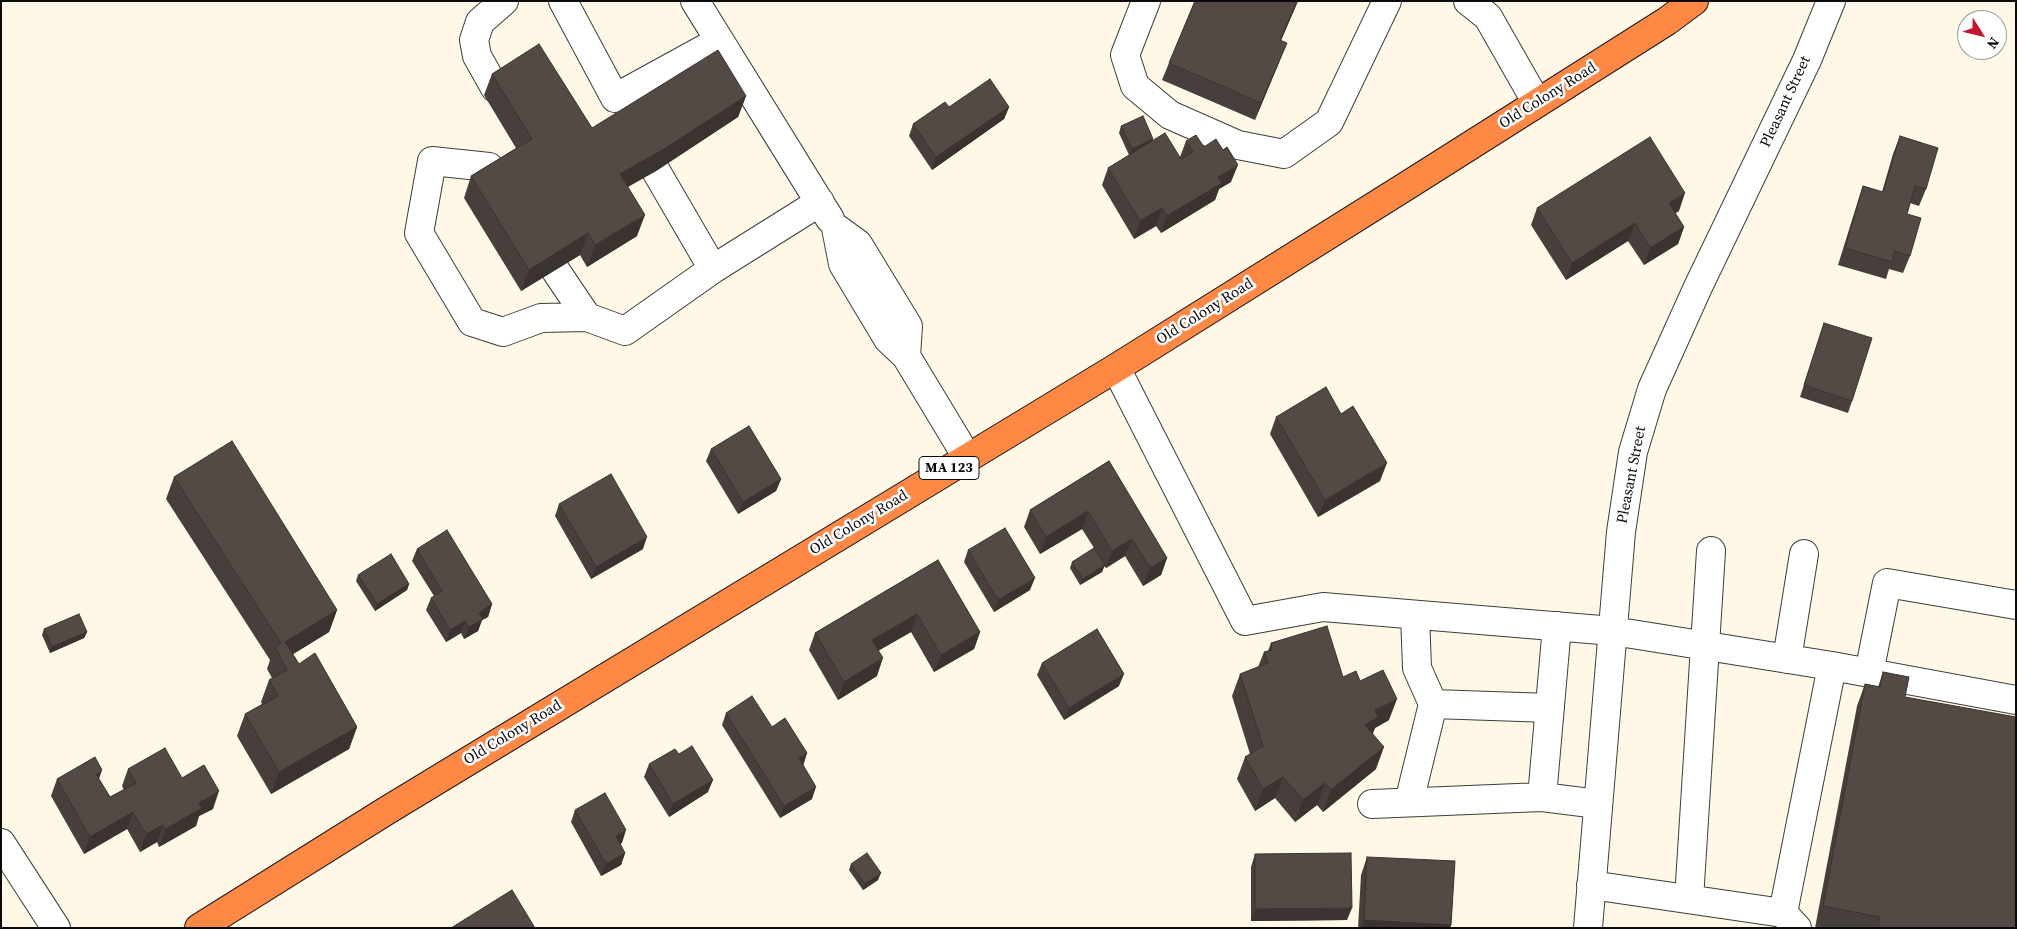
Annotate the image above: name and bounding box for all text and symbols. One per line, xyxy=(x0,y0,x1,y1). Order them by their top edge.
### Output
north arrow xyxy=(1957,10,2007,60)
text: N xyxy=(1982,33,2004,53)
street label: Pleasant Street xyxy=(1757,53,1815,151)
street label: Old Colony Road xyxy=(1496,59,1600,133)
street label: Old Colony Road xyxy=(1153,275,1257,349)
street label: Pleasant Street xyxy=(1614,425,1650,525)
road number: MA 123 xyxy=(919,456,979,479)
street label: Old Colony Road xyxy=(807,487,911,559)
street label: Old Colony Road xyxy=(461,697,565,769)

